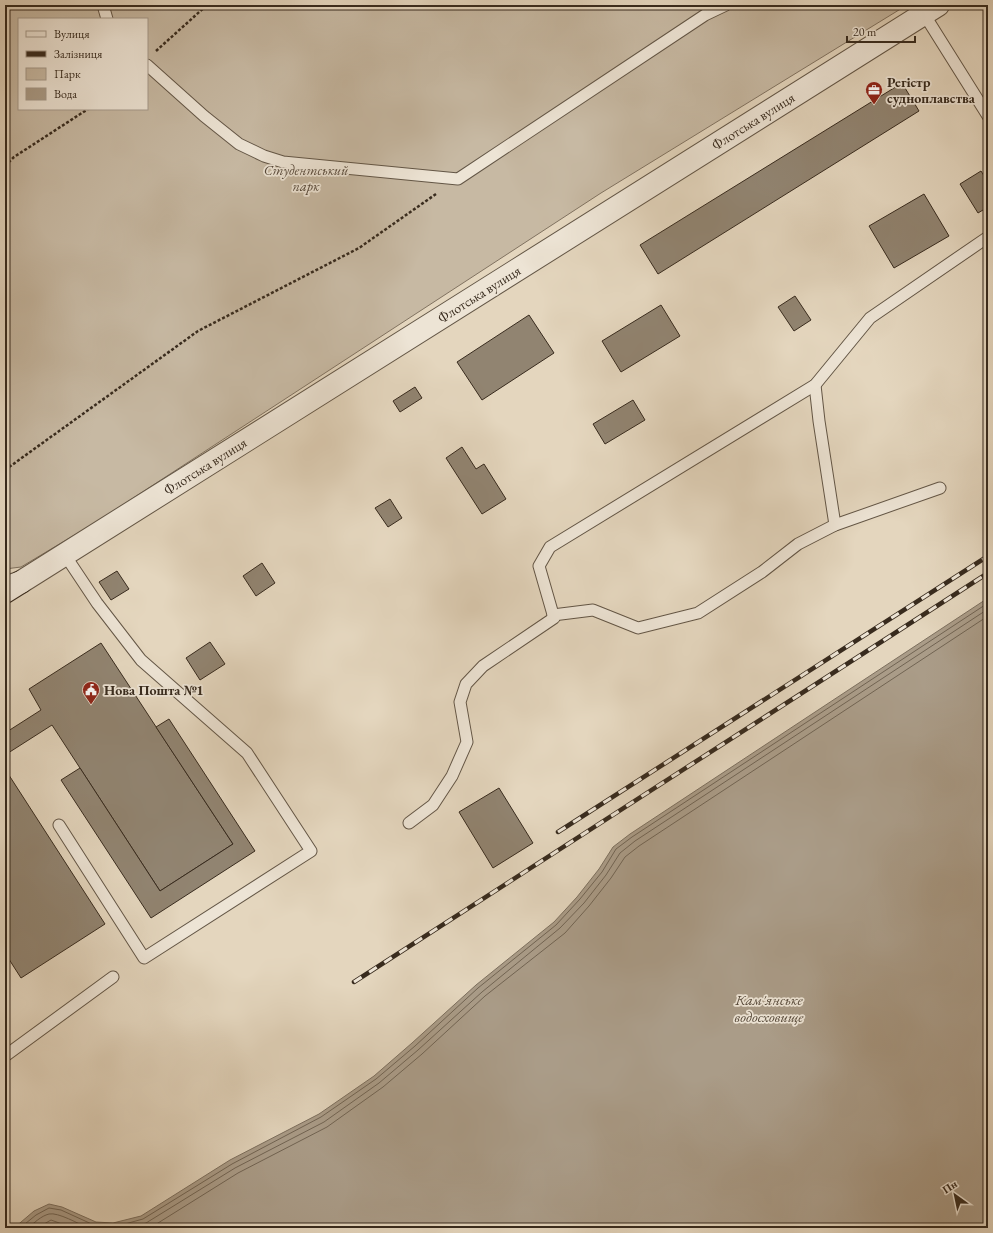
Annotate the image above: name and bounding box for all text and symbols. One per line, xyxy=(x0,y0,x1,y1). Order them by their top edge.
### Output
legend xyxy=(18,18,148,110)
scale bar xyxy=(847,18,915,44)
text: 20 m xyxy=(853,24,877,40)
text: Вулиця xyxy=(54,26,90,42)
text: Залізниця xyxy=(54,46,103,62)
text: Парк xyxy=(54,66,81,82)
place label: Регістр судноплавства xyxy=(887,73,976,107)
office icon: Регістр судноплавства xyxy=(864,80,884,105)
text: Вода xyxy=(54,86,77,102)
street label: Флотська вулиця xyxy=(708,88,798,154)
park label: Студентський парк xyxy=(264,161,348,195)
street label: Флотська вулиця xyxy=(434,261,524,327)
street label: Флотська вулиця xyxy=(160,433,250,499)
public building icon: Нова Пошта №1 xyxy=(81,680,101,705)
place label: Нова Пошта №1 xyxy=(104,681,204,699)
water label: Кам'янське водосховище xyxy=(734,990,804,1026)
north arrow xyxy=(935,1175,975,1215)
text: Пн xyxy=(939,1176,960,1197)

